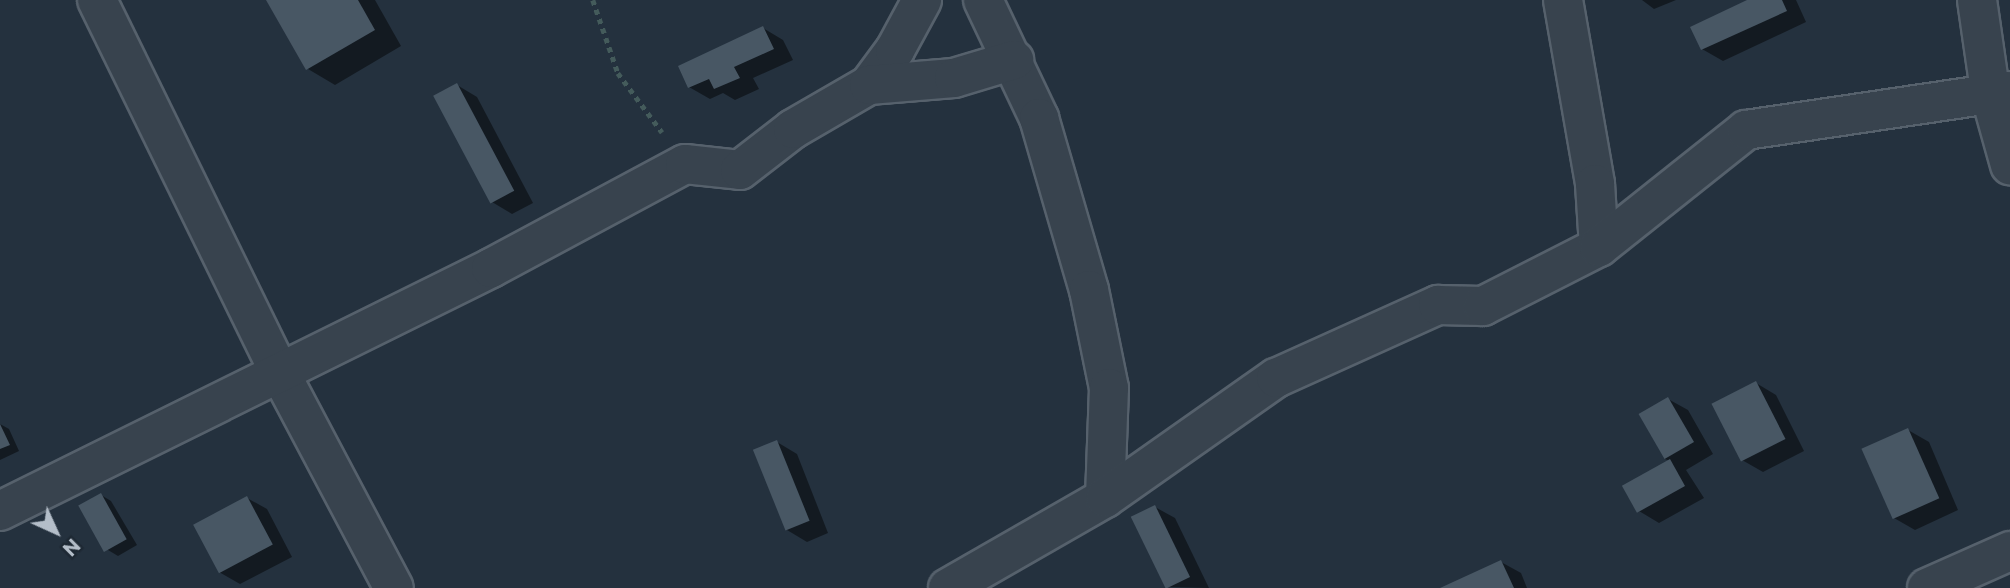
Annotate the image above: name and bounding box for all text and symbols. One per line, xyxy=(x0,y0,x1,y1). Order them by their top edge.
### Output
north arrow xyxy=(21,497,91,567)
text: N xyxy=(58,534,85,561)

